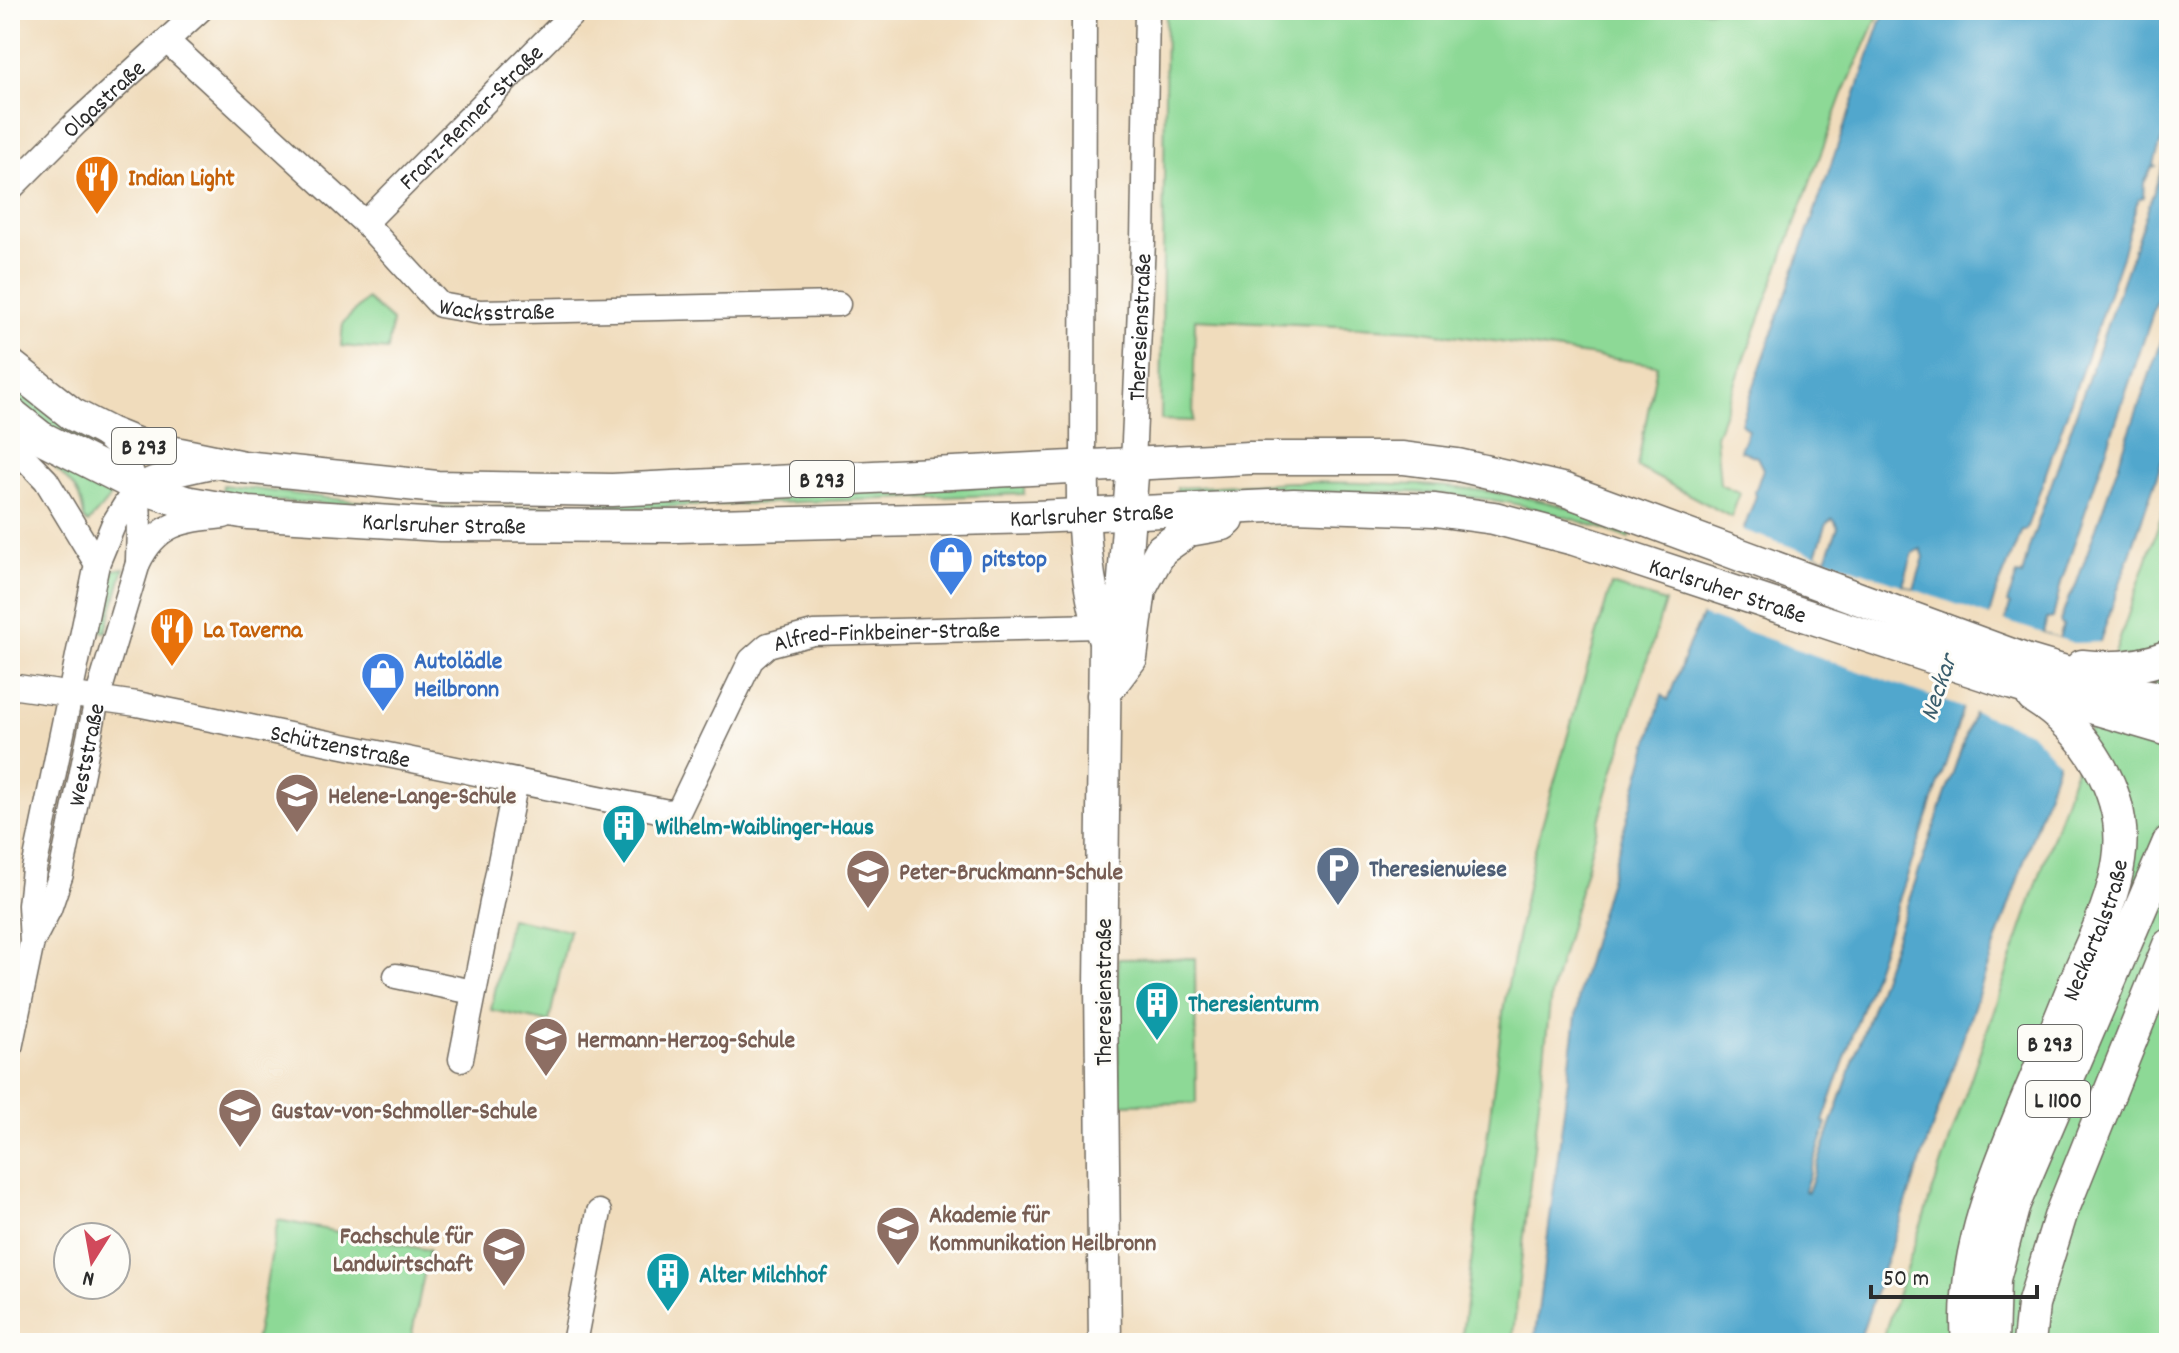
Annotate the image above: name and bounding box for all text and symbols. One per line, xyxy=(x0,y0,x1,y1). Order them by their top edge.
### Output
street label: Franz-Renner-Straße xyxy=(393,38,553,199)
street label: Olgastraße xyxy=(56,53,154,147)
restaurant icon: Indian Light xyxy=(73,153,121,216)
place label: Indian Light xyxy=(128,163,235,197)
street label: Theresienstraße xyxy=(1122,253,1162,402)
street label: Wacksstraße xyxy=(436,291,555,332)
road number: B 293 xyxy=(112,428,176,464)
road number: B 293 xyxy=(790,461,854,497)
street label: Karlsruher Straße xyxy=(1010,497,1175,538)
street label: Karlsruher Straße xyxy=(361,506,526,545)
shop icon: pitstop xyxy=(927,534,975,597)
place label: pitstop xyxy=(982,544,1047,578)
street label: Karlsruher Straße xyxy=(1644,551,1810,635)
restaurant icon: La Taverna xyxy=(148,605,196,668)
street label: Alfred-Finkbeiner-Straße xyxy=(770,614,1001,663)
place label: La Taverna xyxy=(203,615,303,649)
place label: Autolädle Heilbronn xyxy=(414,646,503,708)
water label: Neckar xyxy=(1912,647,1970,726)
shop icon: Autolädle Heilbronn xyxy=(359,650,407,713)
street label: Weststraße xyxy=(61,700,116,810)
street label: Schützenstraße xyxy=(267,717,413,779)
school or university icon: Helene-Lange-Schule xyxy=(273,771,321,834)
place label: Helene-Lange-Schule xyxy=(328,781,517,815)
building icon: Wilhelm-Waiblinger-Haus xyxy=(600,802,648,865)
place label: Wilhelm-Waiblinger-Haus xyxy=(655,812,874,846)
parking icon: Theresienwiese xyxy=(1314,844,1362,907)
school or university icon: Peter-Bruckmann-Schule xyxy=(844,847,892,910)
place label: Theresienwiese xyxy=(1369,854,1507,888)
place label: Peter-Bruckmann-Schule xyxy=(899,857,1124,891)
street label: Neckartalstraße xyxy=(2055,857,2139,1007)
street label: Theresienstraße xyxy=(1089,918,1123,1066)
building icon: Theresienturm xyxy=(1133,979,1181,1042)
place label: Theresienturm xyxy=(1188,989,1319,1023)
school or university icon: Hermann-Herzog-Schule xyxy=(522,1015,570,1078)
place label: Hermann-Herzog-Schule xyxy=(577,1025,795,1059)
road number: B 293 xyxy=(2018,1025,2082,1061)
road number: L 1100 xyxy=(2026,1081,2090,1117)
school or university icon: Gustav-von-Schmoller-Schule xyxy=(216,1086,264,1149)
place label: Gustav-von-Schmoller-Schule xyxy=(271,1096,538,1130)
place label: Akademie für Kommunikation Heilbronn xyxy=(929,1200,1156,1262)
school or university icon: Akademie für Kommunikation Heilbronn xyxy=(874,1204,922,1267)
north arrow xyxy=(52,1221,132,1301)
place label: Fachschule für Landwirtschaft xyxy=(333,1221,474,1283)
school or university icon: Fachschule für Landwirtschaft xyxy=(480,1225,528,1288)
scale bar xyxy=(1871,1249,2037,1299)
building icon: Alter Milchhof xyxy=(644,1250,692,1313)
place label: Alter Milchhof xyxy=(699,1260,828,1294)
text: N xyxy=(80,1261,97,1293)
text: 50 m xyxy=(1883,1263,1929,1297)

